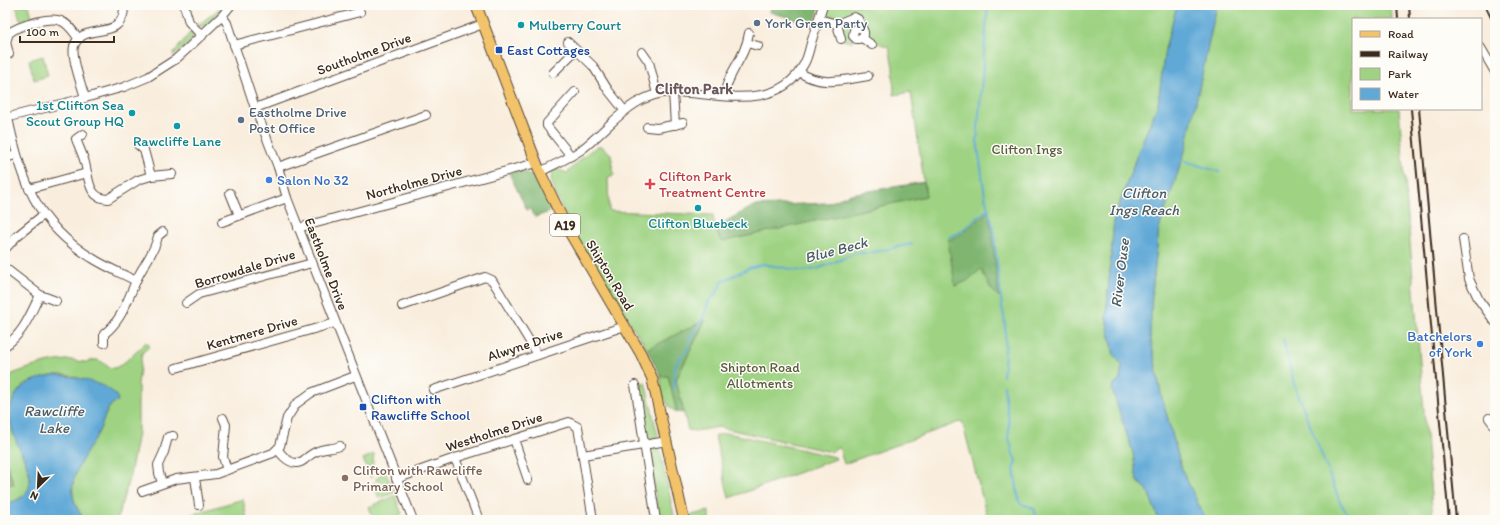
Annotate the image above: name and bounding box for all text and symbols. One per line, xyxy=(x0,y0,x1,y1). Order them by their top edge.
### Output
place label: York Green Party xyxy=(765,15,868,32)
place label: Mulberry Court xyxy=(529,17,621,34)
scale bar xyxy=(20,18,114,44)
marker: York Green Party xyxy=(752,18,762,28)
legend xyxy=(1352,18,1482,110)
marker: Mulberry Court xyxy=(516,20,526,30)
text: 100 m xyxy=(26,25,59,39)
text: Road xyxy=(1388,27,1414,41)
street label: Southolme Drive xyxy=(315,29,414,79)
place label: East Cottages xyxy=(507,42,590,59)
marker: East Cottages xyxy=(494,45,504,55)
text: Railway xyxy=(1388,47,1428,61)
text: Park xyxy=(1388,67,1412,81)
district label: Clifton Park xyxy=(655,80,733,98)
text: Water xyxy=(1388,87,1419,101)
place label: 1st Clifton Sea Scout Group HQ xyxy=(26,97,125,130)
place label: Eastholme Drive Post Office xyxy=(249,104,347,137)
marker: 1st Clifton Sea Scout Group HQ xyxy=(127,108,137,118)
marker: Eastholme Drive Post Office xyxy=(236,115,246,125)
marker: Rawcliffe Lane xyxy=(172,121,182,131)
place label: Rawcliffe Lane xyxy=(133,133,221,150)
park label: Clifton Ings xyxy=(991,141,1063,158)
street label: Northolme Drive xyxy=(364,162,464,204)
place label: Clifton Park Treatment Centre xyxy=(659,168,766,201)
place label: Salon No 32 xyxy=(277,172,349,189)
marker: Salon No 32 xyxy=(264,175,274,185)
marker: Clifton Park Treatment Centre xyxy=(644,178,656,190)
water label: Clifton Ings Reach xyxy=(1109,184,1179,219)
marker: Clifton Bluebeck xyxy=(693,203,703,213)
road number: A19 xyxy=(550,214,580,236)
street label: Eastholme Drive xyxy=(301,215,352,313)
place label: Clifton Bluebeck xyxy=(648,215,749,232)
water label: Blue Beck xyxy=(803,233,870,267)
street label: Shipton Road xyxy=(582,236,638,314)
water label: River Ouse xyxy=(1107,237,1133,308)
street label: Borrowdale Drive xyxy=(193,246,298,292)
street label: Kentmere Drive xyxy=(205,312,300,354)
street label: Alwyne Drive xyxy=(485,325,565,365)
place label: Batchelors of York xyxy=(1407,328,1473,361)
marker: Batchelors of York xyxy=(1475,339,1485,349)
park label: Shipton Road Allotments xyxy=(720,359,800,392)
place label: Clifton with Rawcliffe School xyxy=(371,391,470,424)
water label: Rawcliffe Lake xyxy=(24,402,85,437)
marker: Clifton with Rawcliffe School xyxy=(358,402,368,412)
street label: Westholme Drive xyxy=(443,408,545,456)
place label: Clifton with Rawcliffe Primary School xyxy=(353,462,483,495)
north arrow xyxy=(18,467,58,507)
marker: Clifton with Rawcliffe Primary School xyxy=(340,473,350,483)
text: N xyxy=(28,488,40,503)

